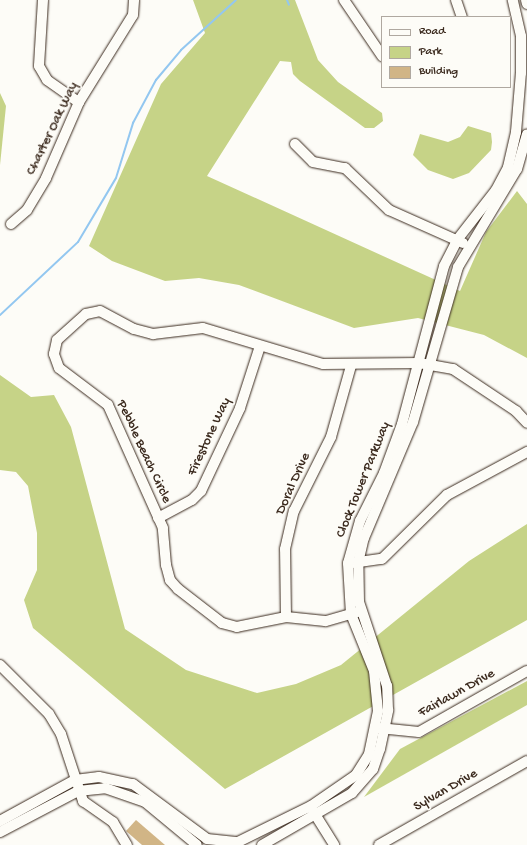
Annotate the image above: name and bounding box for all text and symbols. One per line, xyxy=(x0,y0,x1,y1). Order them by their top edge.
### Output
legend xyxy=(381,16,511,88)
text: Road xyxy=(419,25,445,39)
text: Park xyxy=(419,45,442,59)
text: Building xyxy=(419,65,458,79)
street label: Charter Oak Way xyxy=(23,80,83,178)
street label: Firestone Way xyxy=(185,395,235,479)
street label: Pebble Beach Circle xyxy=(112,398,174,506)
street label: Clock Tower Parkway xyxy=(333,420,395,540)
street label: Doral Drive xyxy=(273,450,315,518)
street label: Fairlawn Drive xyxy=(416,666,498,722)
street label: Sylvan Drive xyxy=(411,766,481,816)

